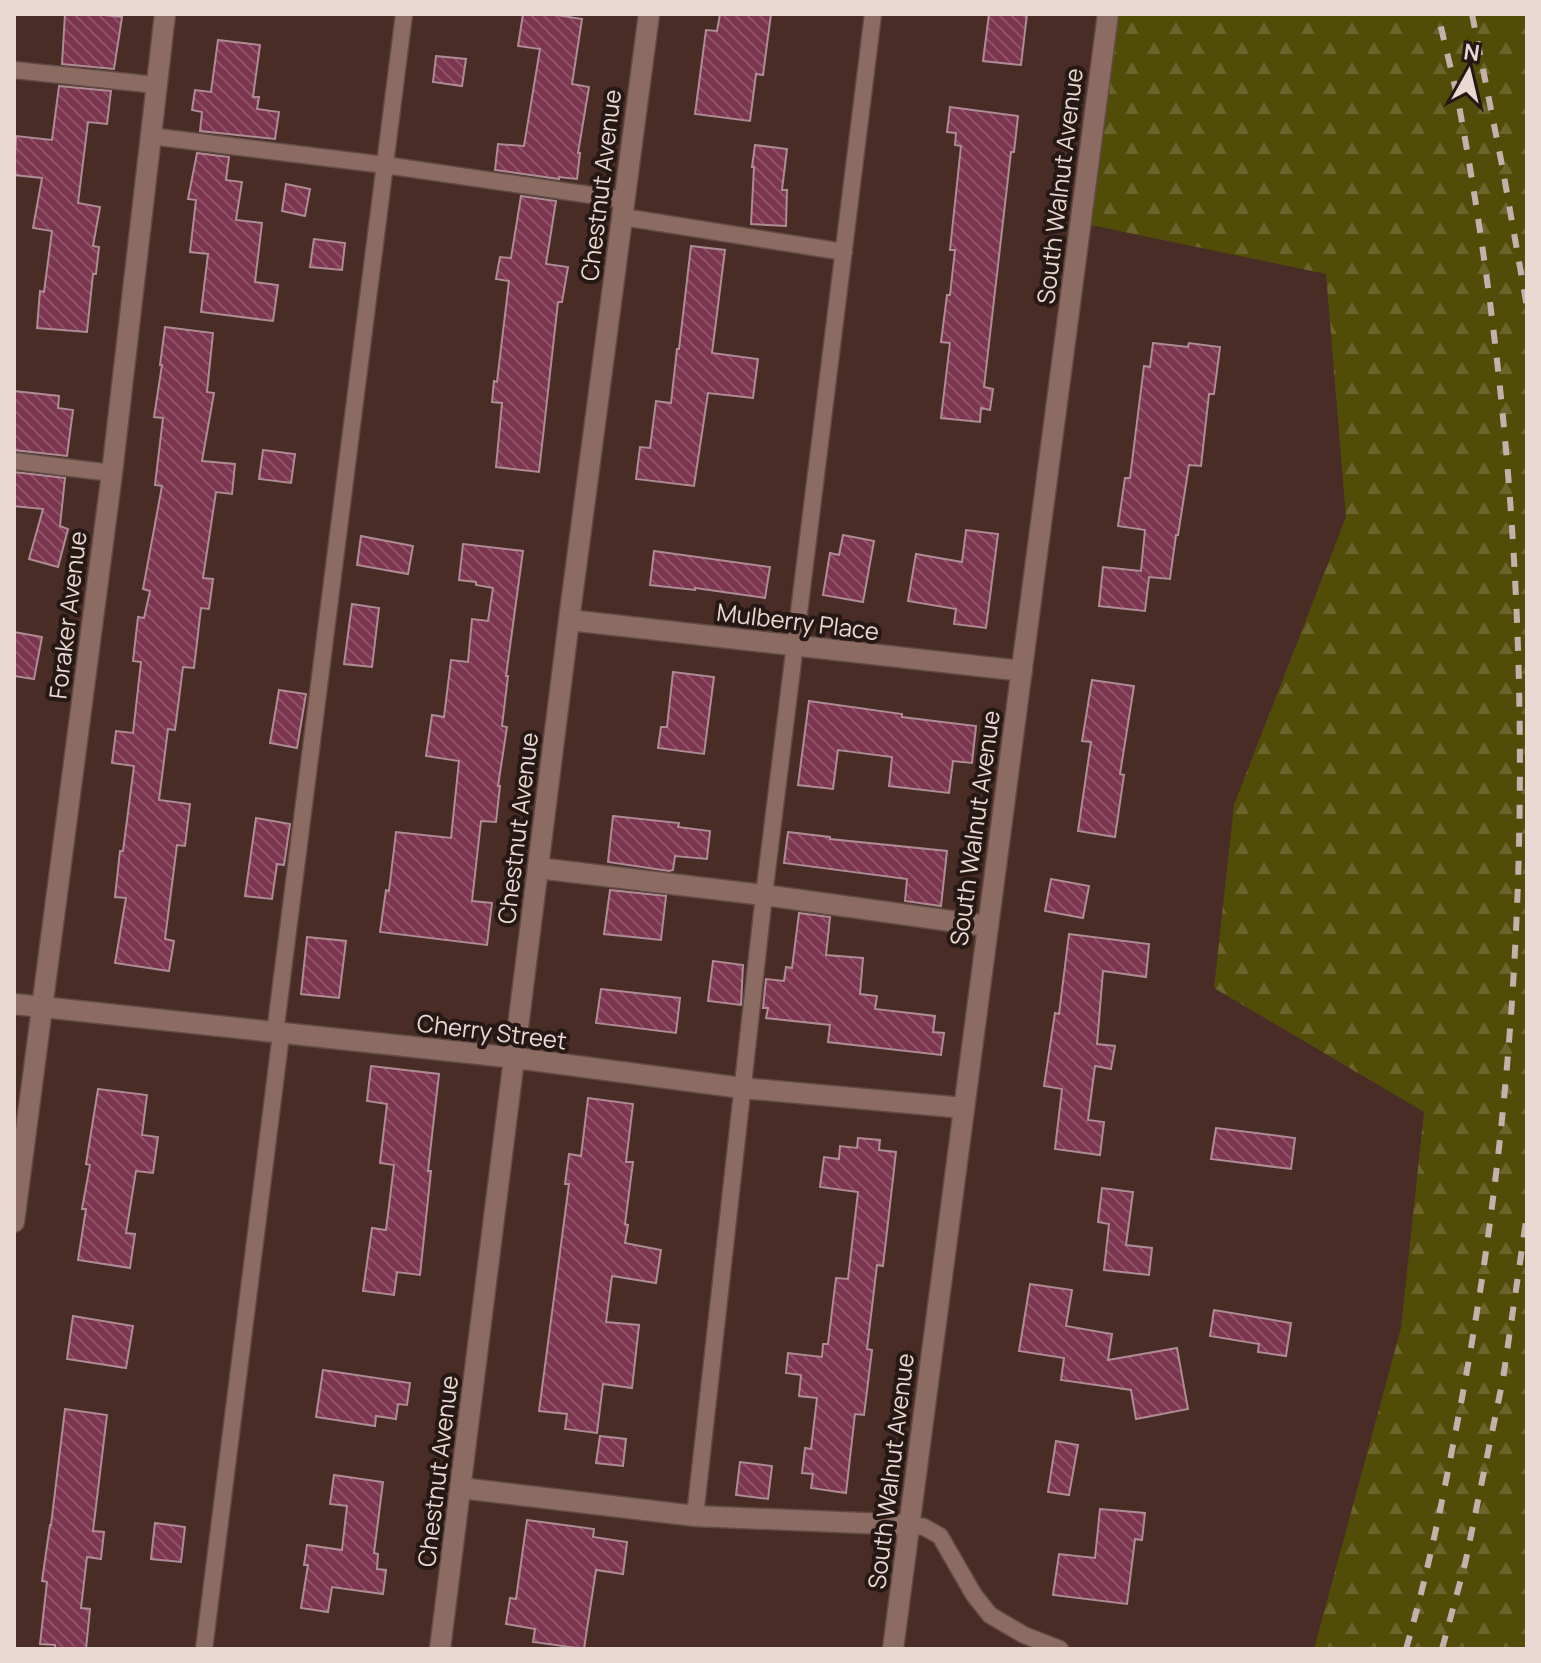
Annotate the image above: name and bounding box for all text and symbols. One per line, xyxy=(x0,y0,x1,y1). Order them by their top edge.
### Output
north arrow xyxy=(1429,32,1509,112)
text: N xyxy=(1462,36,1482,68)
street label: South Walnut Avenue xyxy=(1028,66,1090,306)
street label: Chestnut Avenue xyxy=(572,87,628,283)
street label: Foraker Avenue xyxy=(40,529,94,701)
street label: Mulberry Place xyxy=(715,595,881,647)
street label: South Walnut Avenue xyxy=(941,708,1007,948)
street label: Chestnut Avenue xyxy=(489,730,545,926)
street label: Cherry Street xyxy=(415,1005,569,1057)
street label: South Walnut Avenue xyxy=(859,1351,921,1591)
street label: Chestnut Avenue xyxy=(409,1373,465,1569)

